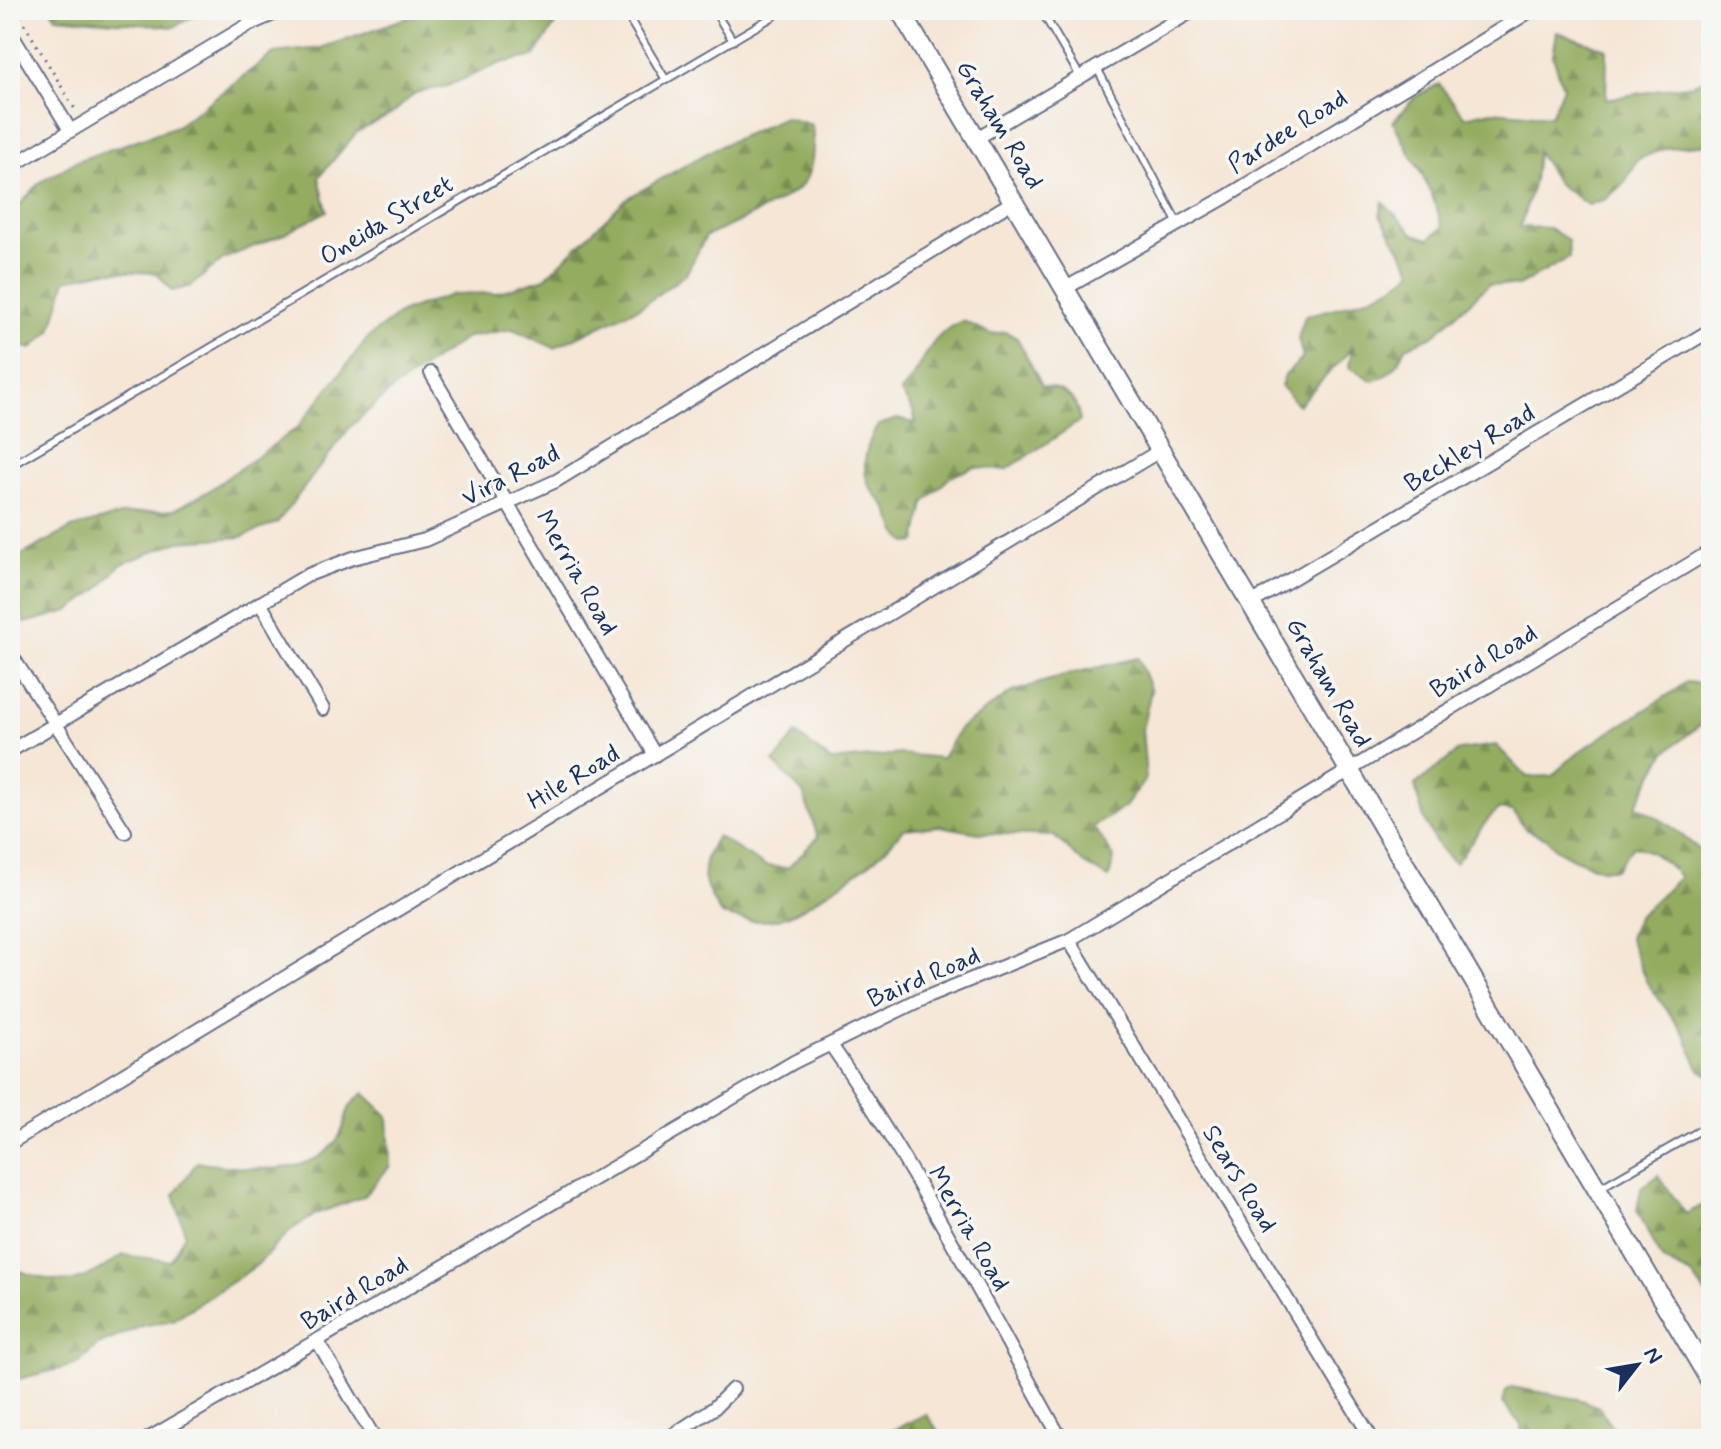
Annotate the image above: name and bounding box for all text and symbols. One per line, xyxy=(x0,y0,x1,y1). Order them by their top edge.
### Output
street label: Graham Road xyxy=(947,54,1051,196)
street label: Pardee Road xyxy=(1222,82,1354,182)
street label: Oneida Street xyxy=(314,168,460,274)
street label: Beckley Road xyxy=(1398,397,1542,501)
street label: Vira Road xyxy=(456,437,566,515)
street label: Merria Road xyxy=(526,504,626,642)
street label: Graham Road xyxy=(1277,612,1379,754)
street label: Baird Road xyxy=(1424,617,1544,707)
street label: Hile Road xyxy=(522,737,626,819)
street label: Baird Road xyxy=(862,939,986,1017)
street label: Sears Road xyxy=(1194,1119,1284,1239)
street label: Merria Road xyxy=(918,1160,1018,1298)
street label: Baird Road xyxy=(295,1249,415,1339)
north arrow xyxy=(1597,1325,1677,1405)
text: N xyxy=(1637,1342,1668,1369)

